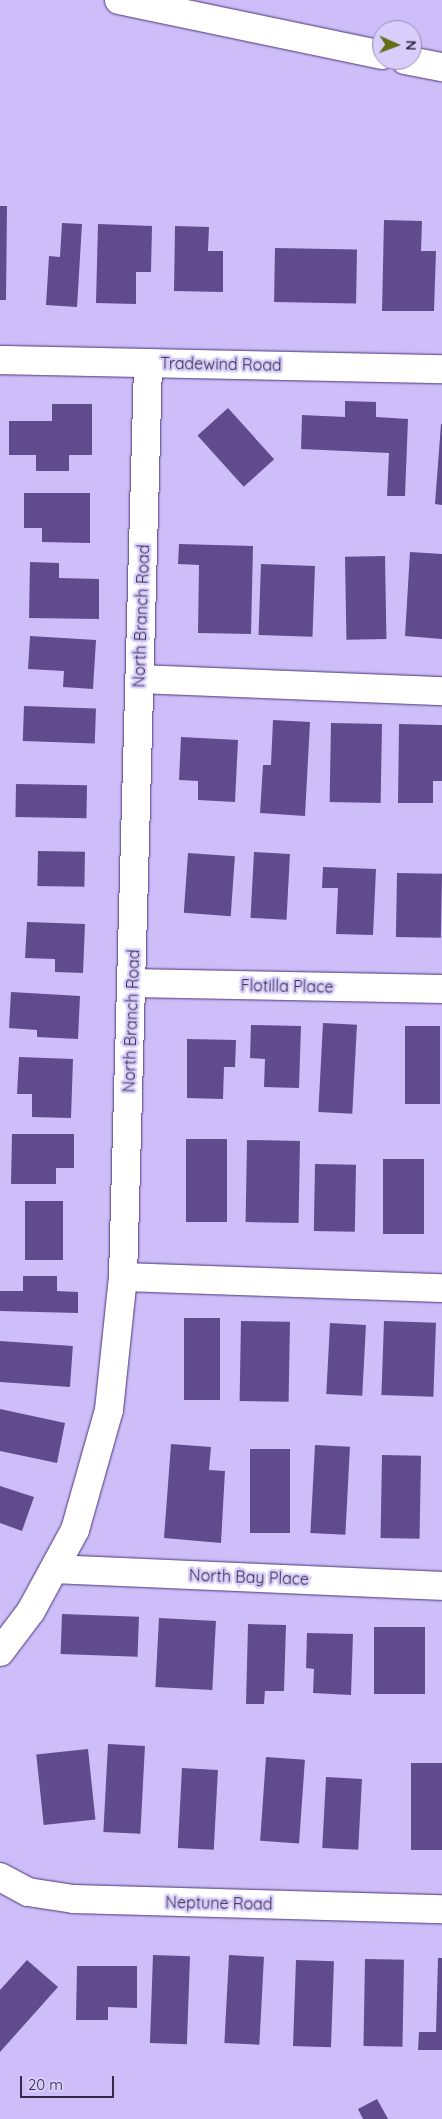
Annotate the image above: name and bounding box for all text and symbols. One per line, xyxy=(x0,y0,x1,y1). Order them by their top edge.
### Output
north arrow xyxy=(372,20,422,70)
text: N xyxy=(402,40,420,51)
street label: Tradewind Road xyxy=(160,353,282,375)
street label: North Branch Road xyxy=(129,544,153,688)
street label: North Branch Road xyxy=(119,949,143,1093)
street label: Flotilla Place xyxy=(240,976,334,996)
street label: North Bay Place xyxy=(189,1565,309,1589)
street label: Neptune Road xyxy=(165,1892,273,1914)
scale bar xyxy=(22,2066,116,2098)
text: 20 m xyxy=(28,2075,63,2094)

